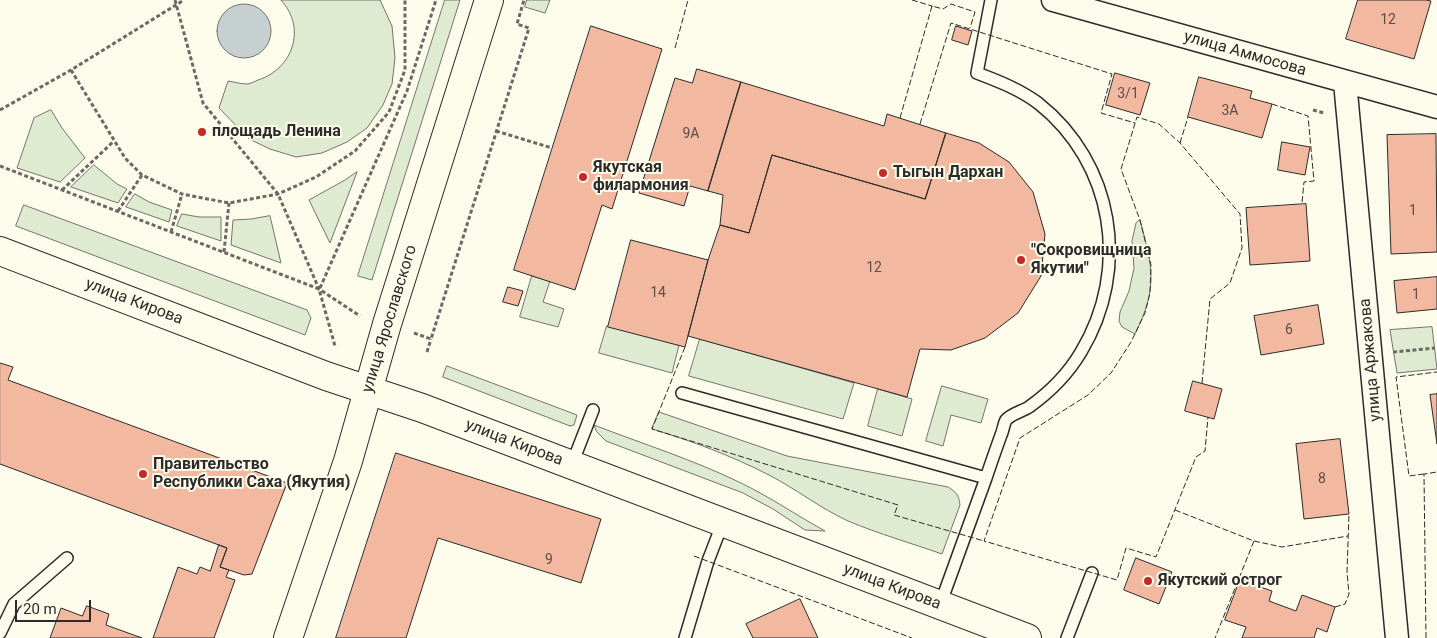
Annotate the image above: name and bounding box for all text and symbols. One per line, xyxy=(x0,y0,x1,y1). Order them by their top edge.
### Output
house number: 12 xyxy=(1380,12,1396,28)
street label: улица Аммосова xyxy=(1182,27,1308,81)
house number: 3/1 xyxy=(1117,86,1139,102)
house number: 3А xyxy=(1221,103,1239,119)
place label: площадь Ленина xyxy=(212,122,341,142)
marker: площадь Ленина xyxy=(196,126,208,138)
house number: 9А xyxy=(682,126,700,142)
place label: Якутская филармония xyxy=(593,158,689,196)
place label: Тыгын Дархан xyxy=(893,163,1003,183)
marker: Тыгын Дархан xyxy=(877,167,889,179)
marker: Якутская филармония xyxy=(577,171,589,183)
house number: 1 xyxy=(1409,203,1417,219)
place label: "Сокровищница Якутии" xyxy=(1031,241,1152,279)
street label: улица Ярославского xyxy=(358,243,422,395)
marker: "Сокровищница Якутии" xyxy=(1015,254,1027,266)
house number: 12 xyxy=(866,260,882,276)
street label: улица Кирова xyxy=(82,275,186,329)
house number: 14 xyxy=(650,285,666,301)
house number: 1 xyxy=(1412,287,1420,303)
street label: улица Аржакова xyxy=(1356,298,1386,422)
house number: 6 xyxy=(1285,322,1293,338)
street label: улица Кирова xyxy=(462,416,566,470)
place label: Правительство Республики Саха (Якутия) xyxy=(153,455,350,493)
marker: Правительство Республики Саха (Якутия) xyxy=(137,468,149,480)
house number: 8 xyxy=(1318,471,1326,487)
house number: 9 xyxy=(545,552,553,568)
street label: улица Кирова xyxy=(840,560,944,614)
place label: Якутский острог xyxy=(1158,571,1282,591)
marker: Якутский острог xyxy=(1142,575,1154,587)
scale bar xyxy=(18,590,94,622)
text: 20 m xyxy=(23,600,57,618)

